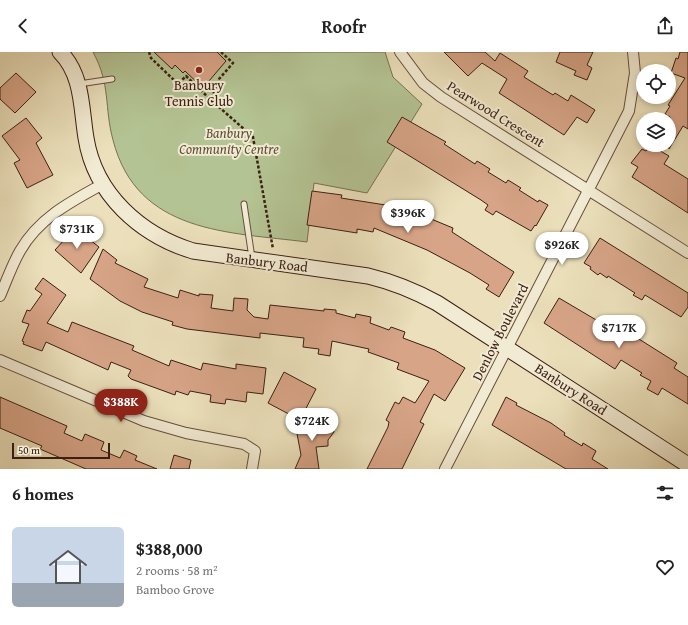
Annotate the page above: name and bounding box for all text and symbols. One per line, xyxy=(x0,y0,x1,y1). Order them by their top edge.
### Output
text: Roofr xyxy=(322,13,366,40)
icon: back xyxy=(12,15,34,37)
icon: share xyxy=(654,15,676,37)
map controls xyxy=(636,64,676,152)
button: locate xyxy=(636,64,676,104)
marker: Banbury Tennis Club xyxy=(194,65,204,75)
place label: Banbury Tennis Club xyxy=(165,75,233,111)
street label: Pearwood Crescent xyxy=(443,76,549,152)
button: layers xyxy=(636,112,676,152)
park label: Banbury Community Centre xyxy=(179,123,279,159)
pin: $396K xyxy=(380,200,436,234)
text: $396K xyxy=(390,203,426,222)
pin: $731K xyxy=(49,216,105,250)
text: $731K xyxy=(59,219,95,238)
pin: $926K xyxy=(534,232,590,266)
text: $926K xyxy=(544,235,580,254)
street label: Banbury Road xyxy=(225,247,310,277)
street label: Denlow Boulevard xyxy=(467,280,533,384)
pin: $717K xyxy=(591,315,647,349)
text: $717K xyxy=(601,318,637,337)
street label: Banbury Road xyxy=(531,358,611,420)
pin: $388K xyxy=(93,389,149,423)
text: $388K xyxy=(103,392,139,411)
pin: $724K xyxy=(284,408,340,442)
text: $724K xyxy=(294,411,330,430)
scale bar xyxy=(12,441,110,460)
text: 50 m xyxy=(18,442,40,458)
text: 6 homes xyxy=(12,481,74,506)
icon: filters xyxy=(654,482,676,504)
text: $388,000 xyxy=(136,536,202,561)
icon: home xyxy=(44,543,92,591)
icon: heart xyxy=(654,556,676,578)
text: 2 rooms · 58 m² xyxy=(136,561,218,580)
text: Bamboo Grove xyxy=(136,580,214,599)

